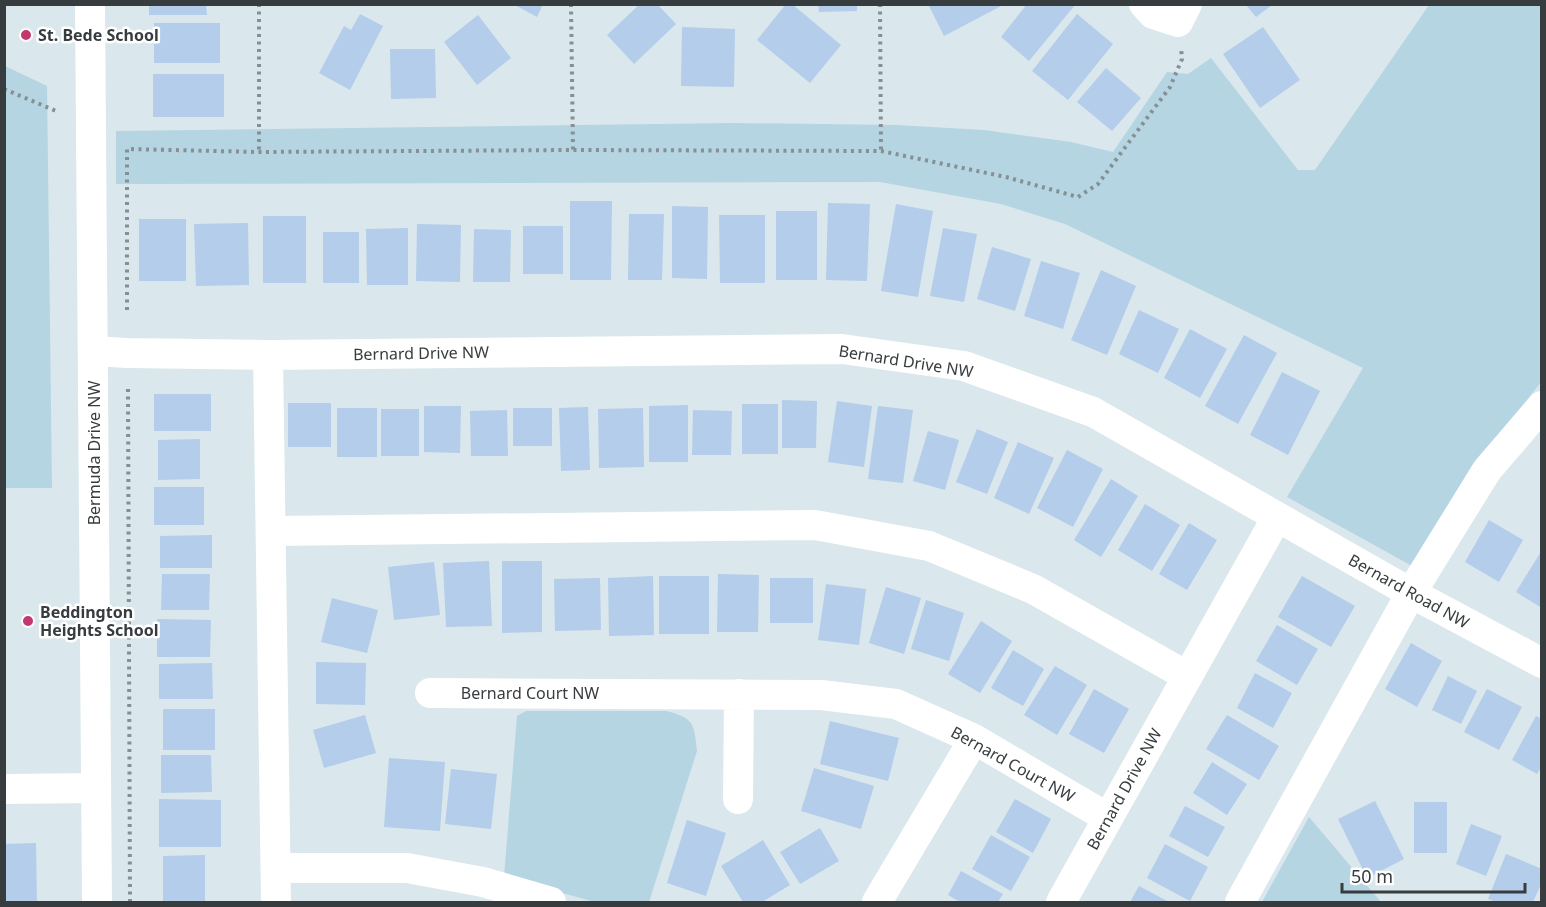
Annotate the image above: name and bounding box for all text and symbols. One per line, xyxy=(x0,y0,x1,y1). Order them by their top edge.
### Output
place label: St. Bede School xyxy=(38,24,159,46)
marker: St. Bede School xyxy=(19,28,33,42)
street label: Bernard Drive NW xyxy=(837,340,975,383)
street label: Bernard Drive NW xyxy=(353,341,489,365)
street label: Bermuda Drive NW xyxy=(83,381,105,525)
street label: Bernard Road NW xyxy=(1345,549,1473,633)
place label: Beddington Heights School xyxy=(40,601,158,641)
marker: Beddington Heights School xyxy=(21,614,35,628)
street label: Bernard Court NW xyxy=(461,682,599,704)
street label: Bernard Court NW xyxy=(947,721,1079,807)
street label: Bernard Drive NW xyxy=(1081,724,1167,854)
scale bar xyxy=(1342,856,1525,894)
text: 50 m xyxy=(1351,864,1393,888)

